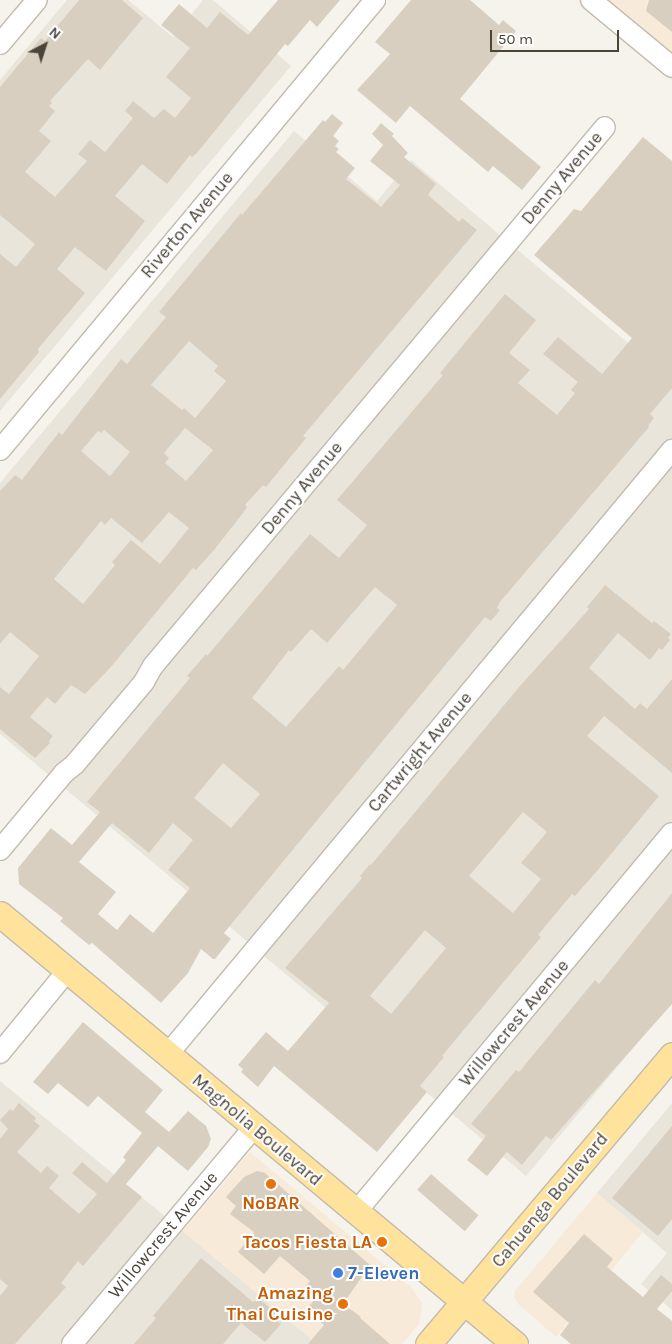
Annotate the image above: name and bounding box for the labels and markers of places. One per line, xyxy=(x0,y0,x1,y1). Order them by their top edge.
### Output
marker: NoBAR xyxy=(265,1178,277,1190)
place label: NoBAR xyxy=(242,1192,300,1214)
place label: Tacos Fiesta LA xyxy=(243,1231,372,1253)
marker: Tacos Fiesta LA xyxy=(376,1236,388,1248)
place label: 7-Eleven xyxy=(348,1262,419,1284)
marker: 7-Eleven xyxy=(332,1267,344,1279)
place label: Amazing Thai Cuisine xyxy=(226,1283,333,1326)
marker: Amazing Thai Cuisine xyxy=(337,1298,349,1310)

